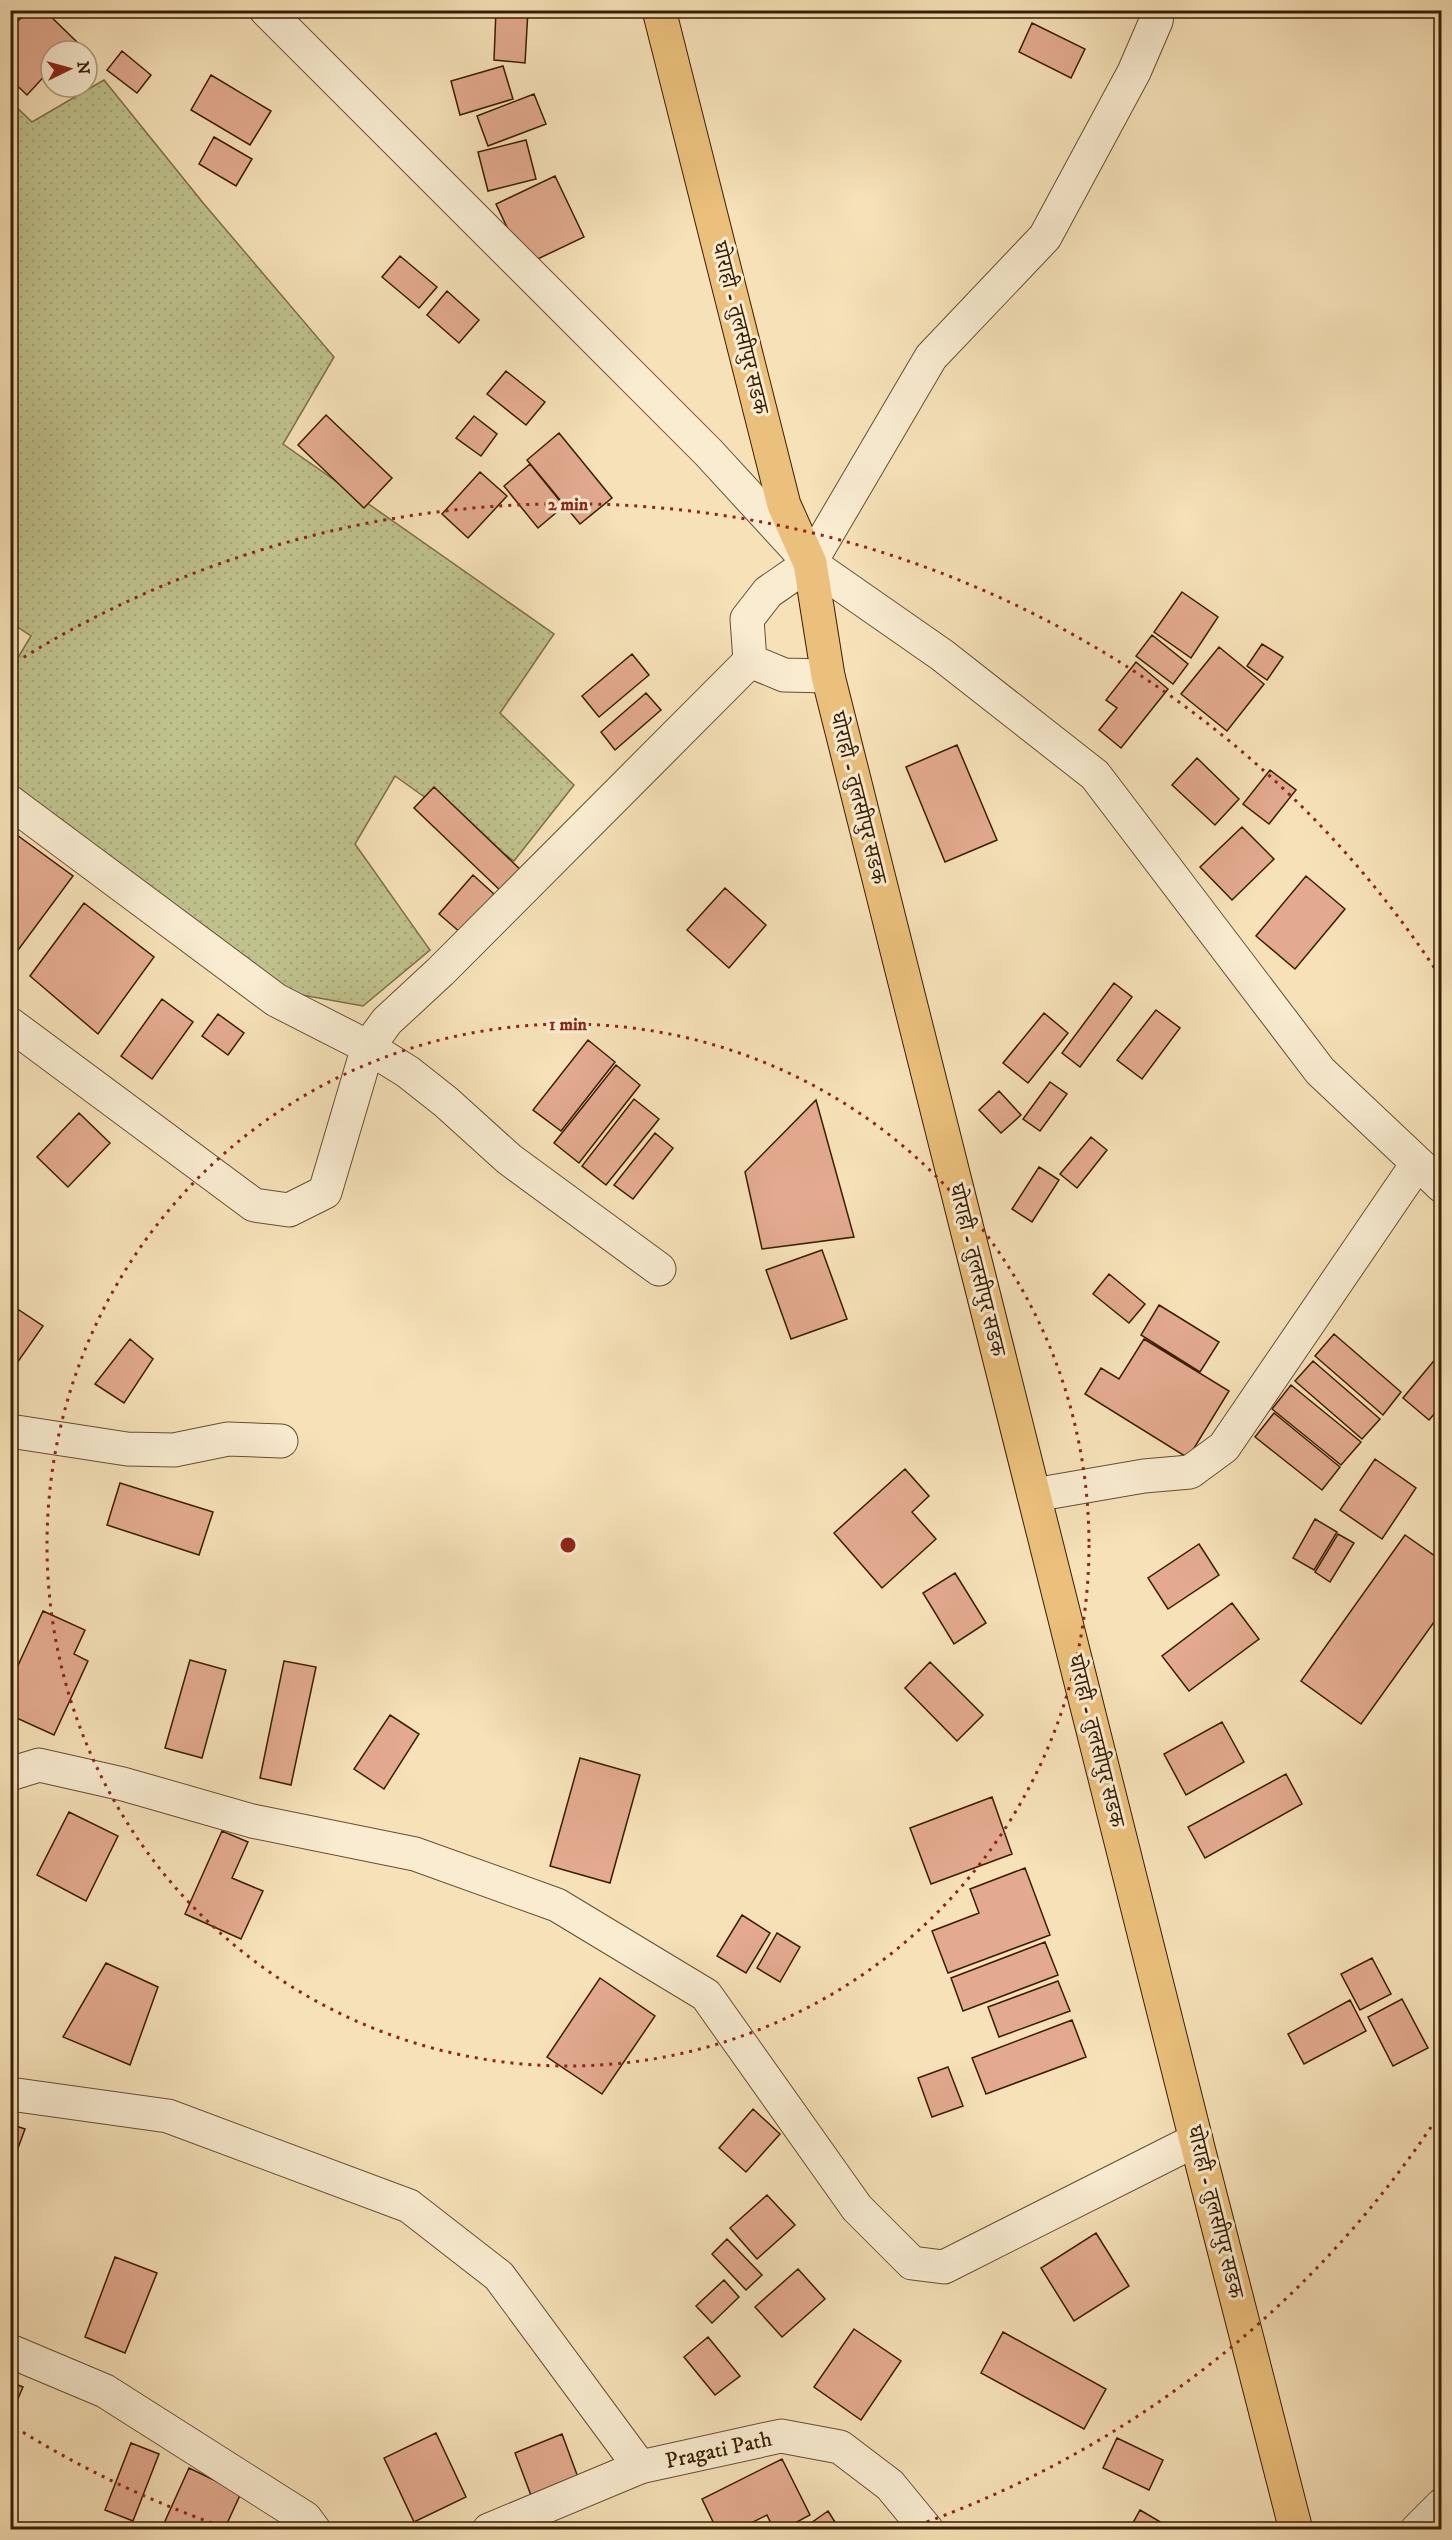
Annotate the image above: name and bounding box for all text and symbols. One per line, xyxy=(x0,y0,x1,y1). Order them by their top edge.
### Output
north arrow xyxy=(39,39,99,99)
text: N xyxy=(72,60,93,75)
street label: घोराही - तुलसीपुर सडक xyxy=(705,238,775,418)
text: 2 min xyxy=(548,494,589,516)
street label: घोराही - तुलसीपुर सडक xyxy=(823,708,893,888)
text: 1 min xyxy=(549,1014,588,1036)
street label: घोराही - तुलसीपुर सडक xyxy=(942,1180,1012,1360)
centre of rings xyxy=(558,1535,578,1555)
street label: घोराही - तुलसीपुर सडक xyxy=(1061,1651,1131,1831)
street label: घोराही - तुलसीपुर सडक xyxy=(1180,2122,1250,2302)
street label: Pragati Path xyxy=(663,2425,775,2475)

